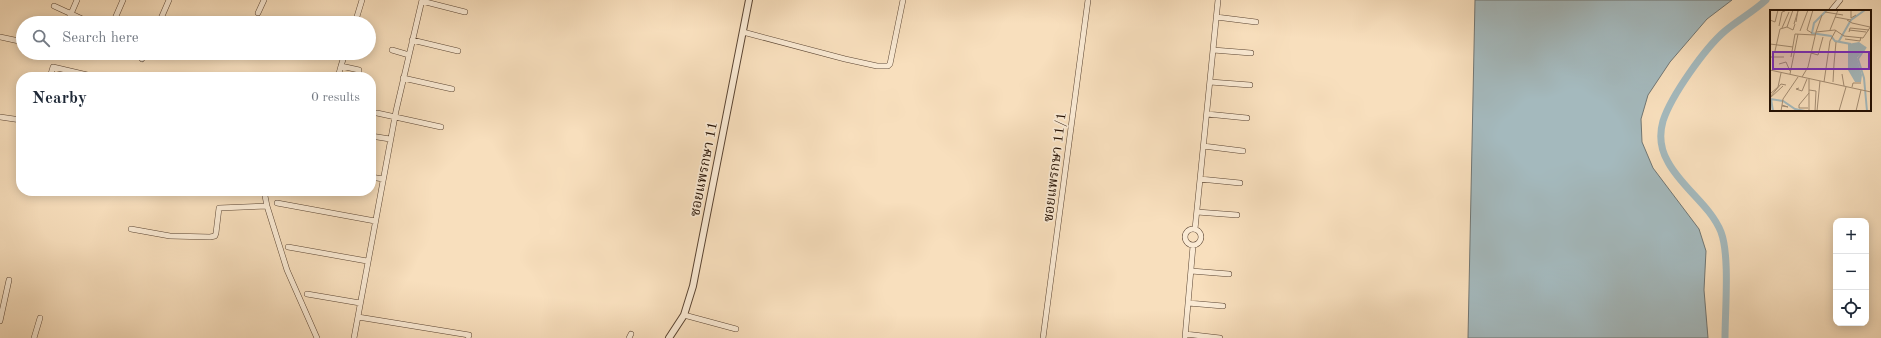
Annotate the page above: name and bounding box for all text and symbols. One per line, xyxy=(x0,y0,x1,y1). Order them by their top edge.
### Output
inset map xyxy=(1770,10,1871,111)
search box xyxy=(16,16,376,60)
icon: search xyxy=(30,27,52,49)
text: Search here xyxy=(62,31,139,46)
text: Nearby xyxy=(32,90,87,107)
text: 0 results xyxy=(311,91,360,104)
street label: ซอยแพรกษา 11/1 xyxy=(1041,111,1069,223)
street label: ซอยแพรกษา 11 xyxy=(688,121,720,218)
map controls xyxy=(1833,218,1869,326)
button: + xyxy=(1833,218,1869,254)
button: − xyxy=(1833,254,1869,290)
button: locate xyxy=(1833,290,1869,326)

